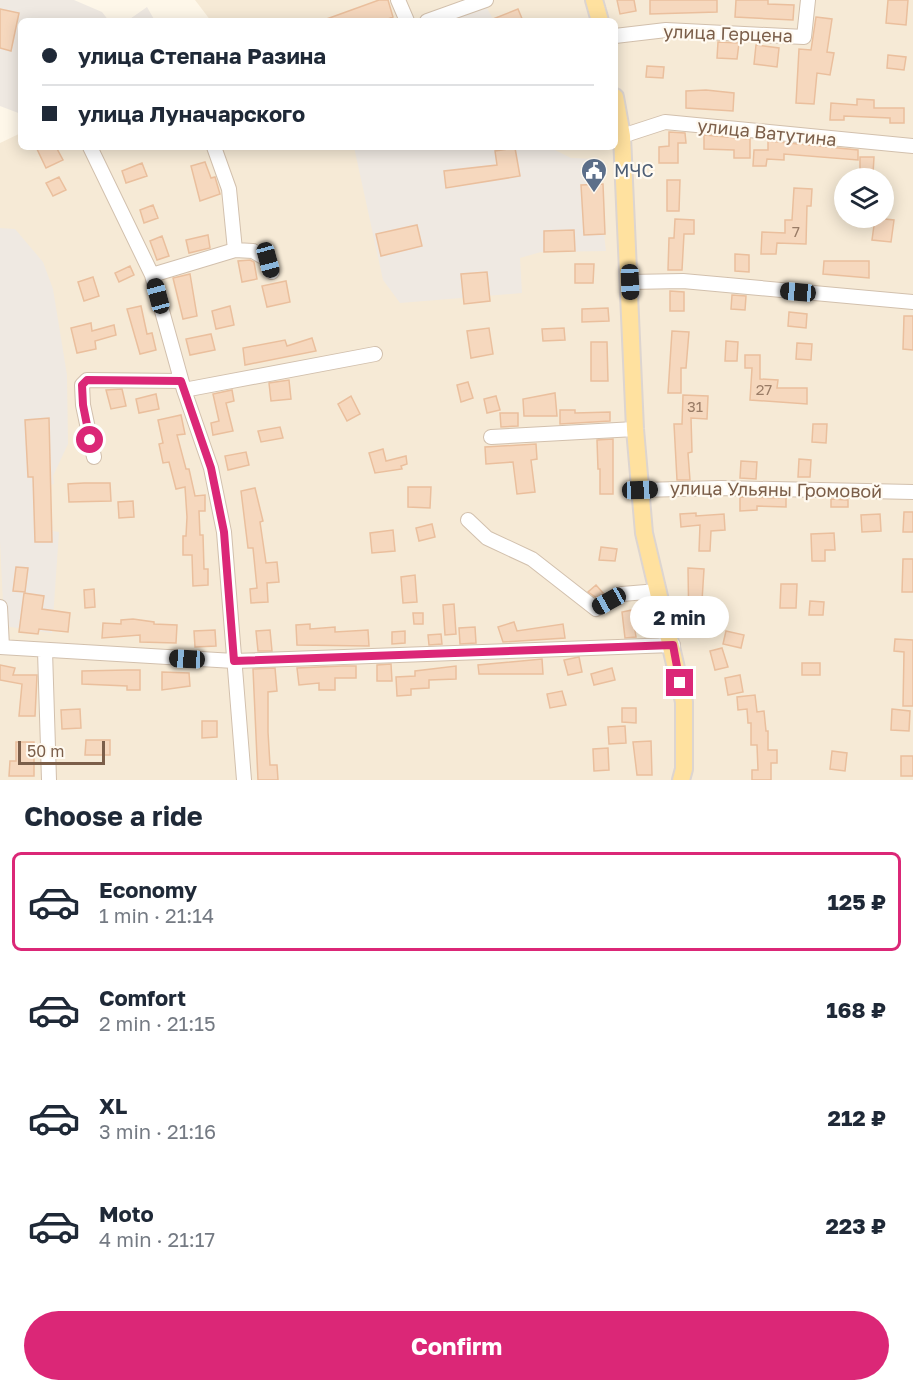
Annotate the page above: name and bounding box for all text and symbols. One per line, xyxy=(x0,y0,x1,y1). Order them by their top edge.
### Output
street label: улица Герцена xyxy=(663,20,793,46)
text: улица Степана Разина xyxy=(78,42,326,69)
text: улица Луначарского xyxy=(78,100,305,127)
street label: улица Ватутина xyxy=(696,114,838,150)
public building icon: МЧС xyxy=(579,156,609,194)
place label: МЧС xyxy=(614,159,654,181)
map controls xyxy=(834,168,894,228)
button: layers xyxy=(834,168,894,228)
house number: 7 xyxy=(792,222,800,240)
car xyxy=(255,240,281,280)
car xyxy=(620,264,640,300)
car xyxy=(145,276,171,316)
car xyxy=(779,281,817,303)
house number: 27 xyxy=(756,380,772,398)
house number: 31 xyxy=(687,397,703,415)
route start xyxy=(76,426,103,453)
street label: улица Ульяны Громовой xyxy=(670,476,882,502)
car xyxy=(622,480,658,500)
car xyxy=(589,584,629,618)
callout: 2 min xyxy=(630,596,730,638)
text: 2 min xyxy=(653,605,706,629)
car xyxy=(169,649,205,669)
route end xyxy=(666,669,693,696)
scale bar xyxy=(18,738,105,766)
text: 50 m xyxy=(27,741,64,761)
text: Choose a ride xyxy=(24,800,203,832)
icon: car xyxy=(27,875,81,929)
text: Economy xyxy=(99,876,197,903)
text: 125 ₽ xyxy=(827,888,886,915)
text: 1 min · 21:14 xyxy=(99,903,214,927)
icon: car xyxy=(27,983,81,1037)
text: Comfort xyxy=(99,984,186,1011)
text: 168 ₽ xyxy=(826,996,886,1023)
text: 2 min · 21:15 xyxy=(99,1011,216,1035)
icon: car xyxy=(27,1091,81,1145)
text: XL xyxy=(99,1092,127,1119)
text: 212 ₽ xyxy=(827,1104,886,1131)
text: 3 min · 21:16 xyxy=(99,1119,216,1143)
icon: car xyxy=(27,1199,81,1253)
text: Moto xyxy=(99,1200,154,1227)
text: 223 ₽ xyxy=(825,1212,886,1239)
text: 4 min · 21:17 xyxy=(99,1227,215,1251)
button: Confirm xyxy=(24,1311,889,1380)

